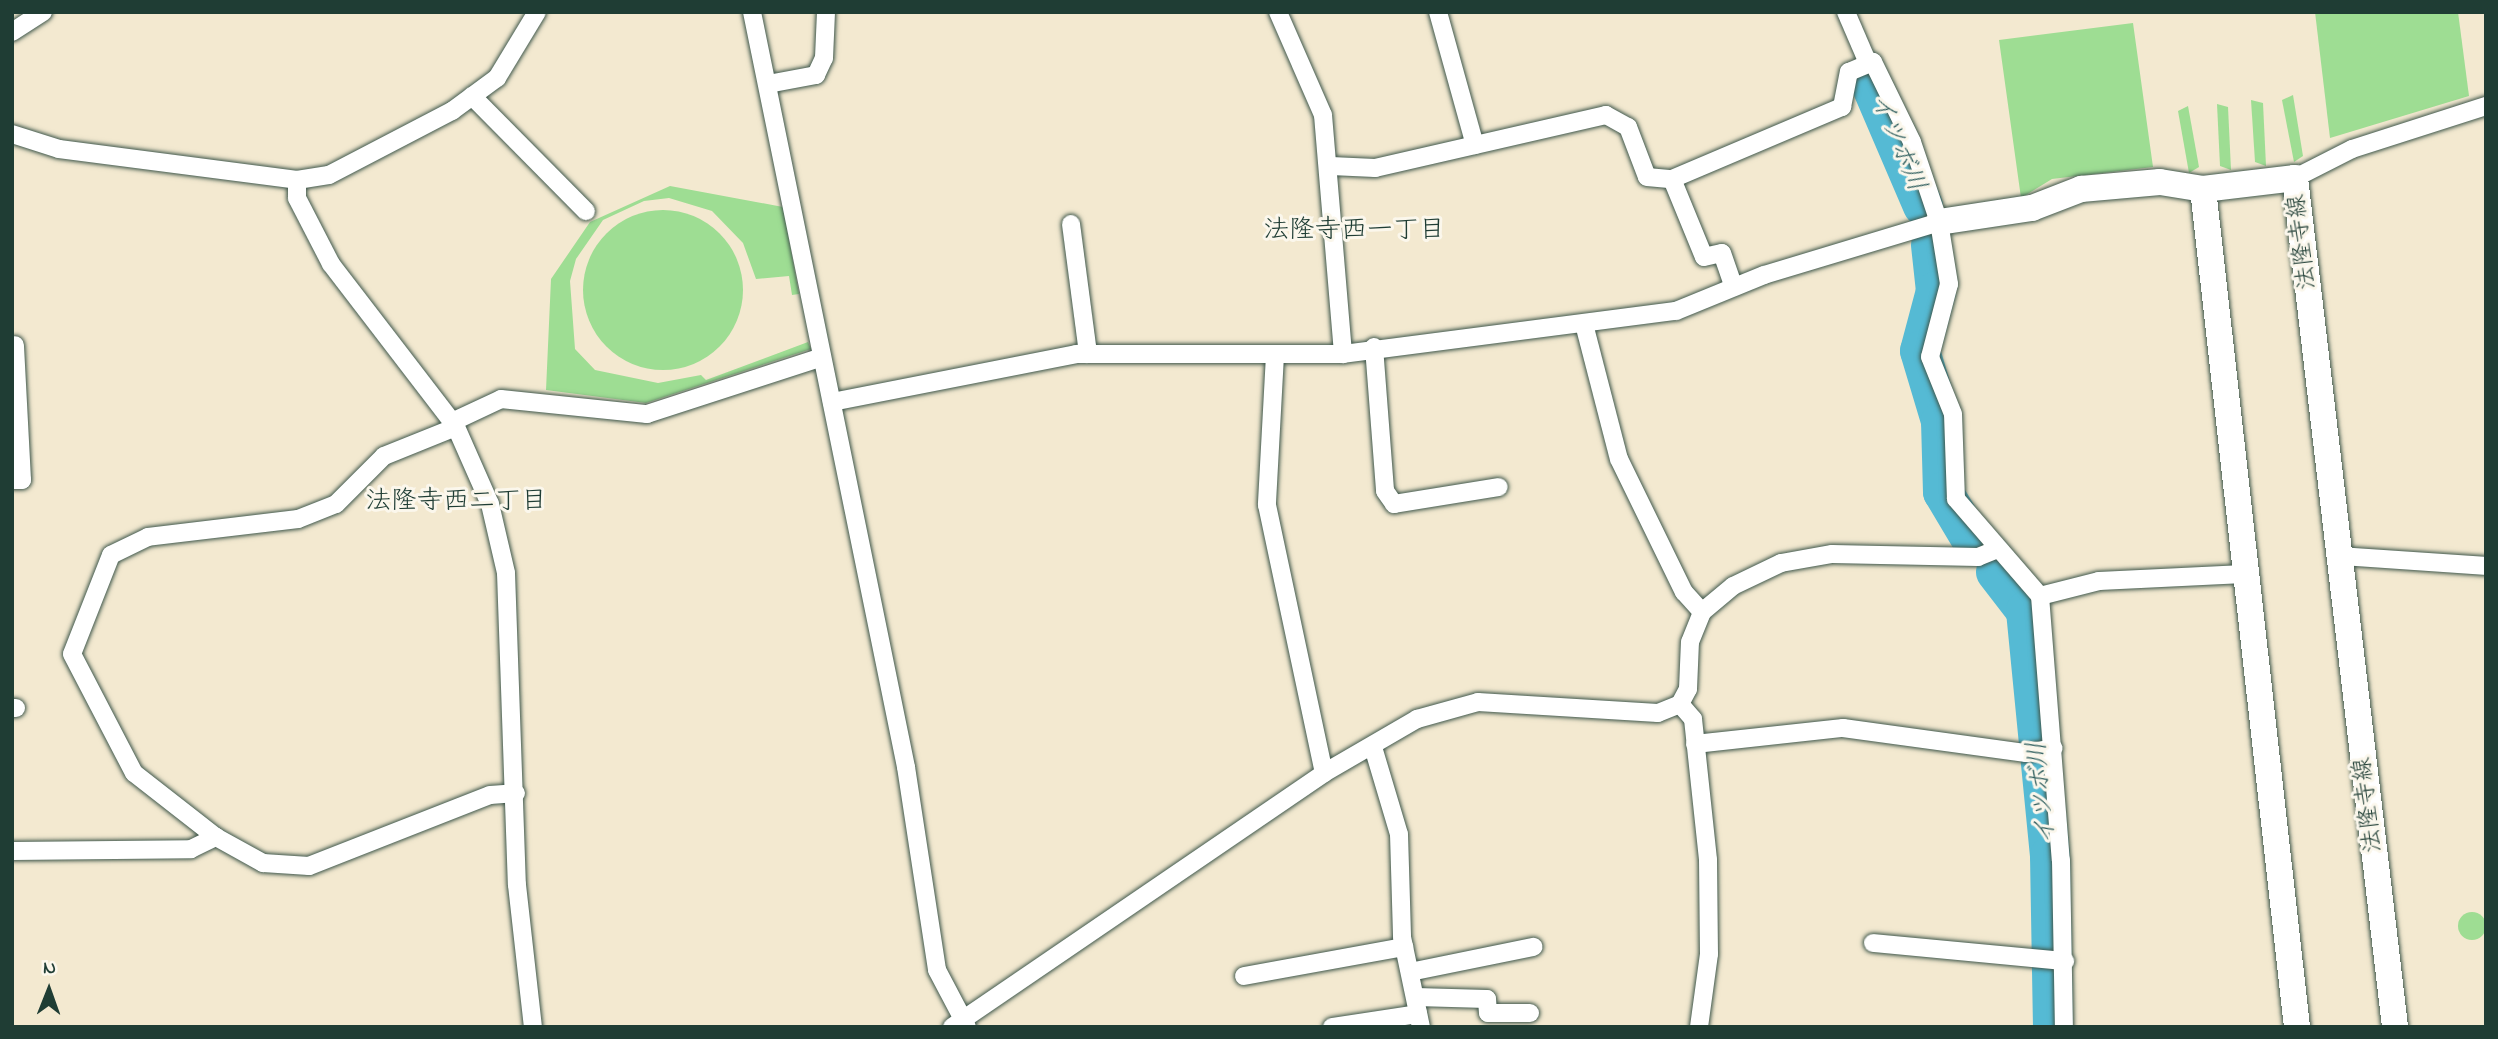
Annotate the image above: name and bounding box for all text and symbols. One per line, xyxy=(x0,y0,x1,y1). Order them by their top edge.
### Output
water label: イツボ川 xyxy=(1861,89,1931,197)
street label: 法隆寺線 xyxy=(2283,193,2323,291)
district label: 法隆寺西一丁目 xyxy=(1263,216,1445,248)
district label: 法隆寺西二丁目 xyxy=(365,487,547,519)
water label: イツボ川 xyxy=(2023,740,2065,846)
street label: 法隆寺線 xyxy=(2349,756,2389,854)
north arrow xyxy=(14,955,84,1025)
text: N xyxy=(43,955,56,982)

